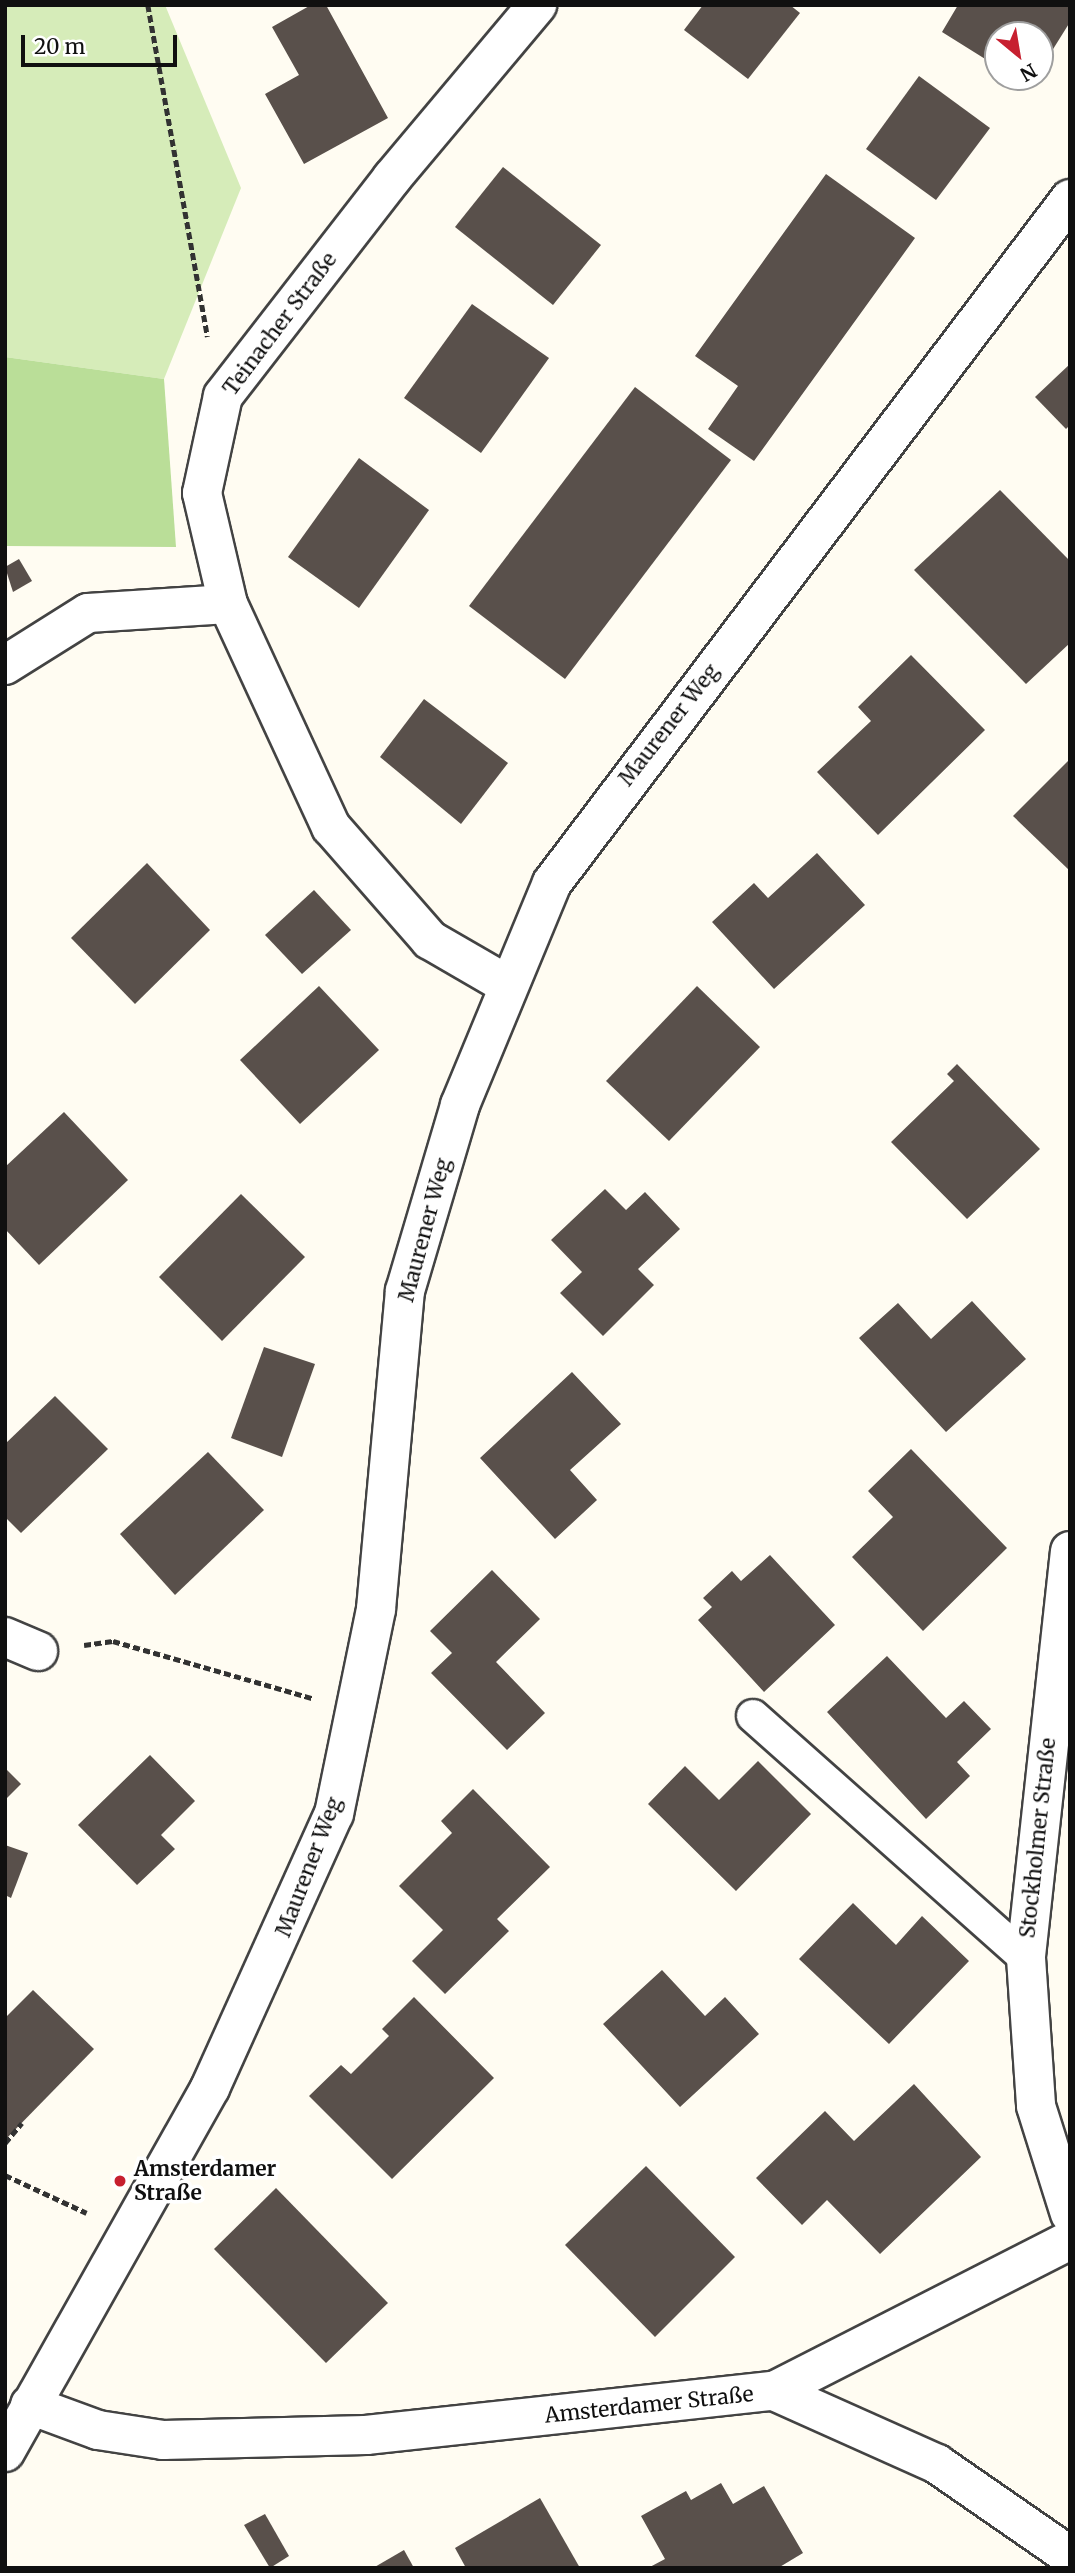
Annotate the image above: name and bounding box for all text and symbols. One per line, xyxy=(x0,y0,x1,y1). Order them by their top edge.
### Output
scale bar xyxy=(24,21,180,65)
north arrow xyxy=(984,21,1054,91)
text: 20 m xyxy=(34,33,85,60)
text: N xyxy=(1016,58,1041,87)
street label: Teinacher Straße xyxy=(218,248,342,400)
street label: Maurener Weg xyxy=(614,659,724,791)
street label: Maurener Weg xyxy=(394,1155,456,1305)
street label: Stockholmer Straße xyxy=(1015,1737,1061,1939)
street label: Maurener Weg xyxy=(271,1794,347,1940)
place label: Amsterdamer Straße xyxy=(134,2156,276,2206)
marker: Amsterdamer Straße xyxy=(112,2173,128,2189)
street label: Amsterdamer Straße xyxy=(543,2382,755,2428)

